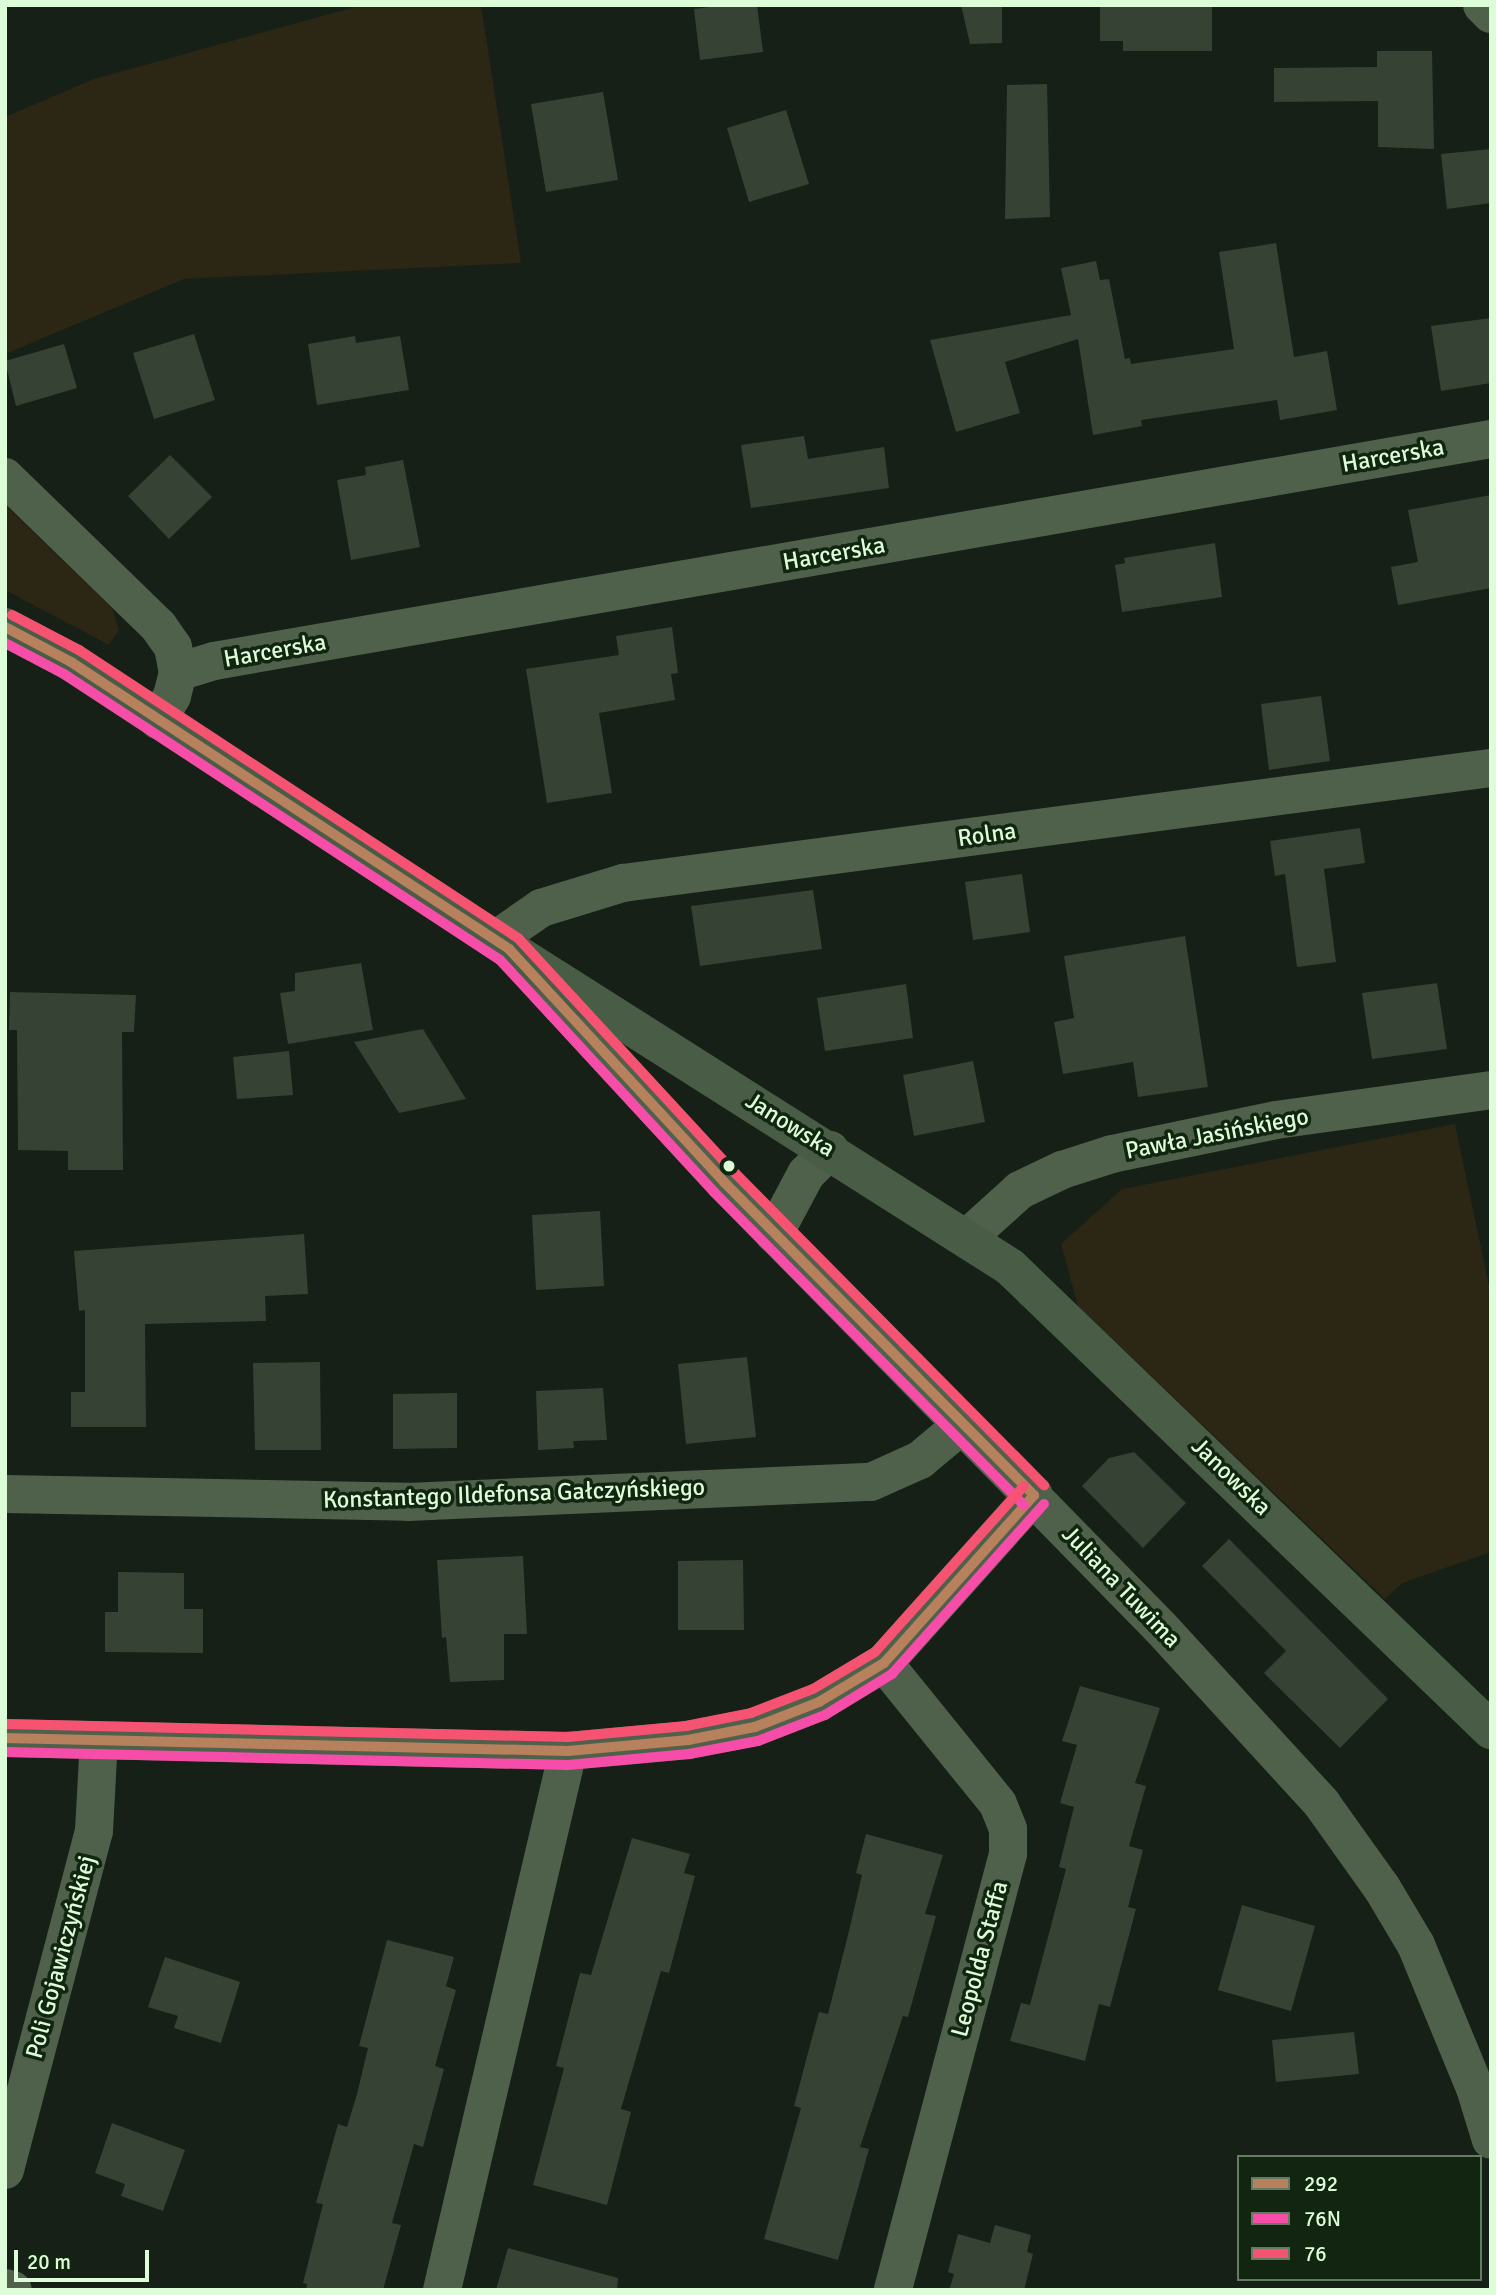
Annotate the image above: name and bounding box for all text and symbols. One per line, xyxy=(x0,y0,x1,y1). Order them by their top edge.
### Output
street label: Harcerska xyxy=(1340,433,1446,479)
street label: Harcerska xyxy=(781,531,887,577)
street label: Harcerska xyxy=(222,628,328,674)
street label: Rolna xyxy=(956,817,1018,853)
street label: Janowska xyxy=(740,1086,840,1164)
street label: Pawła Jasińskiego xyxy=(1123,1102,1311,1166)
unlabelled marker xyxy=(722,1159,736,1173)
street label: Janowska xyxy=(1185,1432,1277,1522)
street label: Konstantego Ildefonsa Gałczyńskiego xyxy=(322,1473,706,1515)
street label: Juliana Tuwima xyxy=(1056,1520,1186,1654)
street label: Poli Gojawiczyńskiej xyxy=(20,1852,102,2062)
street label: Leopolda Staffa xyxy=(945,1878,1015,2040)
legend xyxy=(1237,2155,1482,2281)
text: 292 xyxy=(1304,2171,1338,2197)
text: 76N xyxy=(1304,2206,1341,2232)
scale bar xyxy=(18,2236,152,2280)
text: 76 xyxy=(1304,2241,1327,2267)
text: 20 m xyxy=(27,2249,71,2275)

